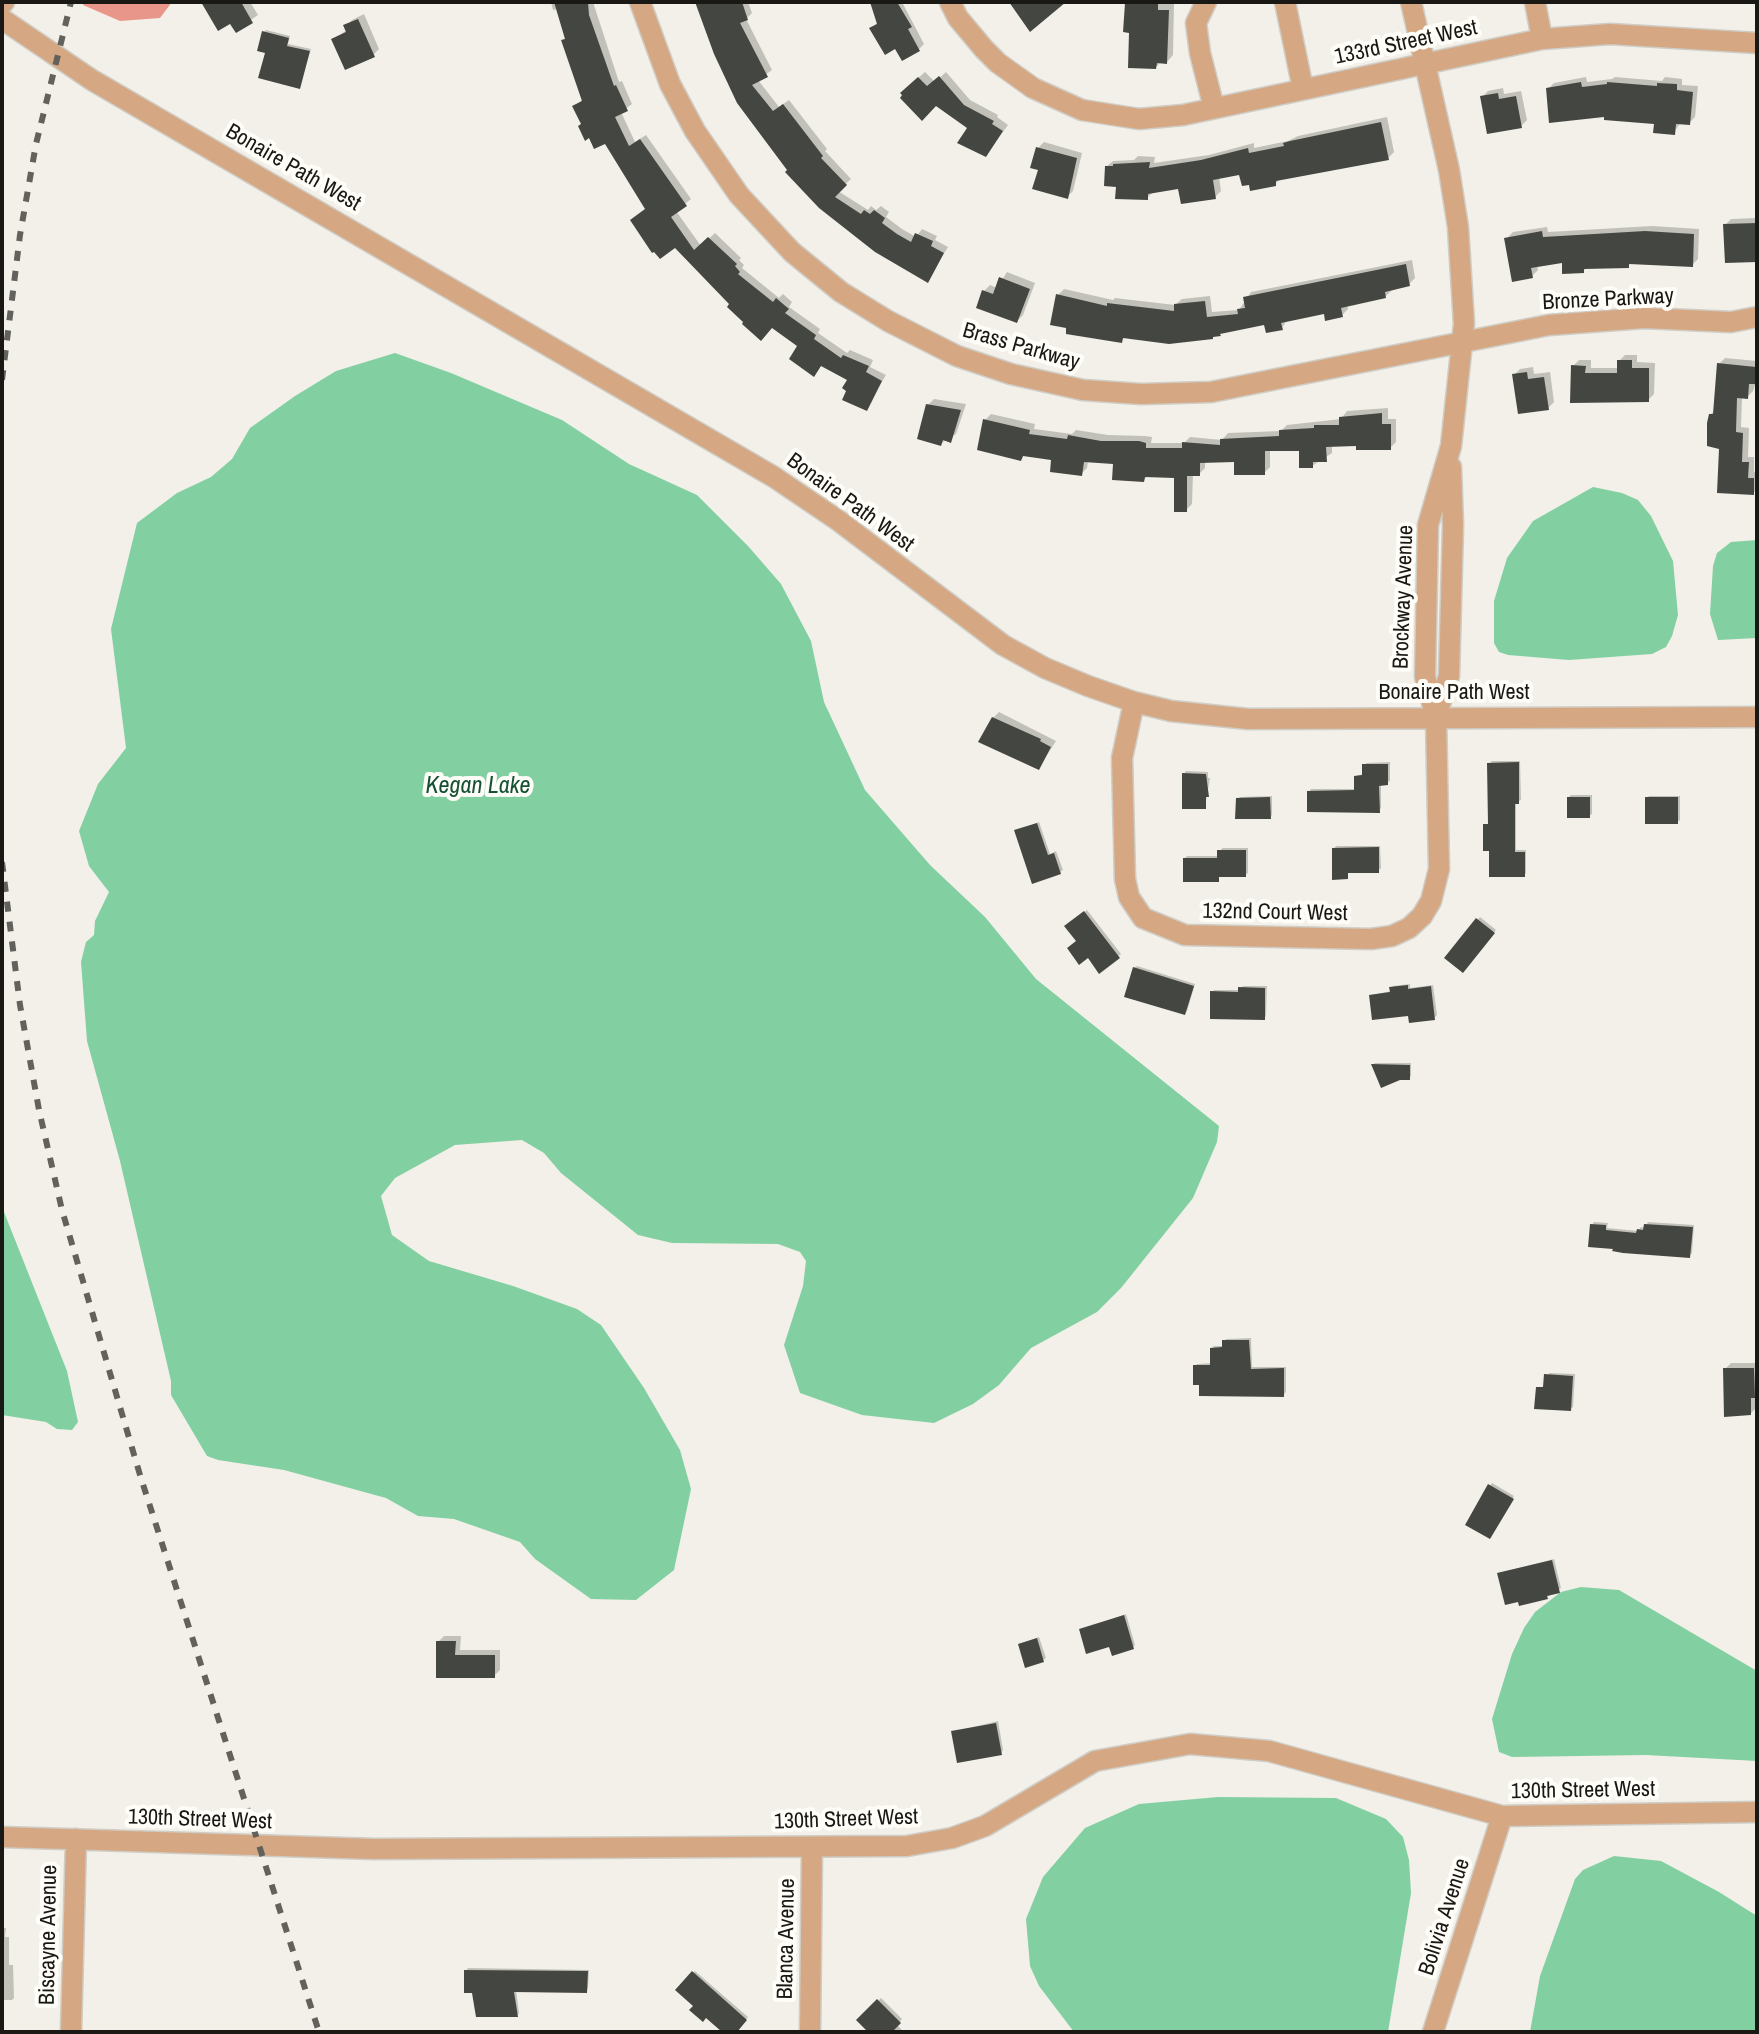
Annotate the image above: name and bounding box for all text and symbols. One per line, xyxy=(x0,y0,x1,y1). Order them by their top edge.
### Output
street label: 133rd Street West xyxy=(1332,15,1480,71)
street label: Bonaire Path West xyxy=(221,119,365,217)
street label: Bronze Parkway xyxy=(1542,283,1674,317)
street label: Brass Parkway xyxy=(960,318,1082,376)
street label: Bonaire Path West xyxy=(781,448,919,558)
street label: Brockway Avenue xyxy=(1388,525,1420,669)
street label: Bonaire Path West xyxy=(1378,680,1530,706)
water label: Kegan Lake xyxy=(425,773,531,801)
street label: 132nd Court West xyxy=(1202,899,1348,927)
street label: 130th Street West xyxy=(1511,1777,1655,1805)
street label: 130th Street West xyxy=(128,1804,272,1836)
street label: 130th Street West xyxy=(774,1804,918,1836)
street label: Bolivia Avenue xyxy=(1414,1855,1476,1979)
street label: Biscayne Avenue xyxy=(35,1865,63,2005)
street label: Blanca Avenue xyxy=(773,1878,801,2000)

